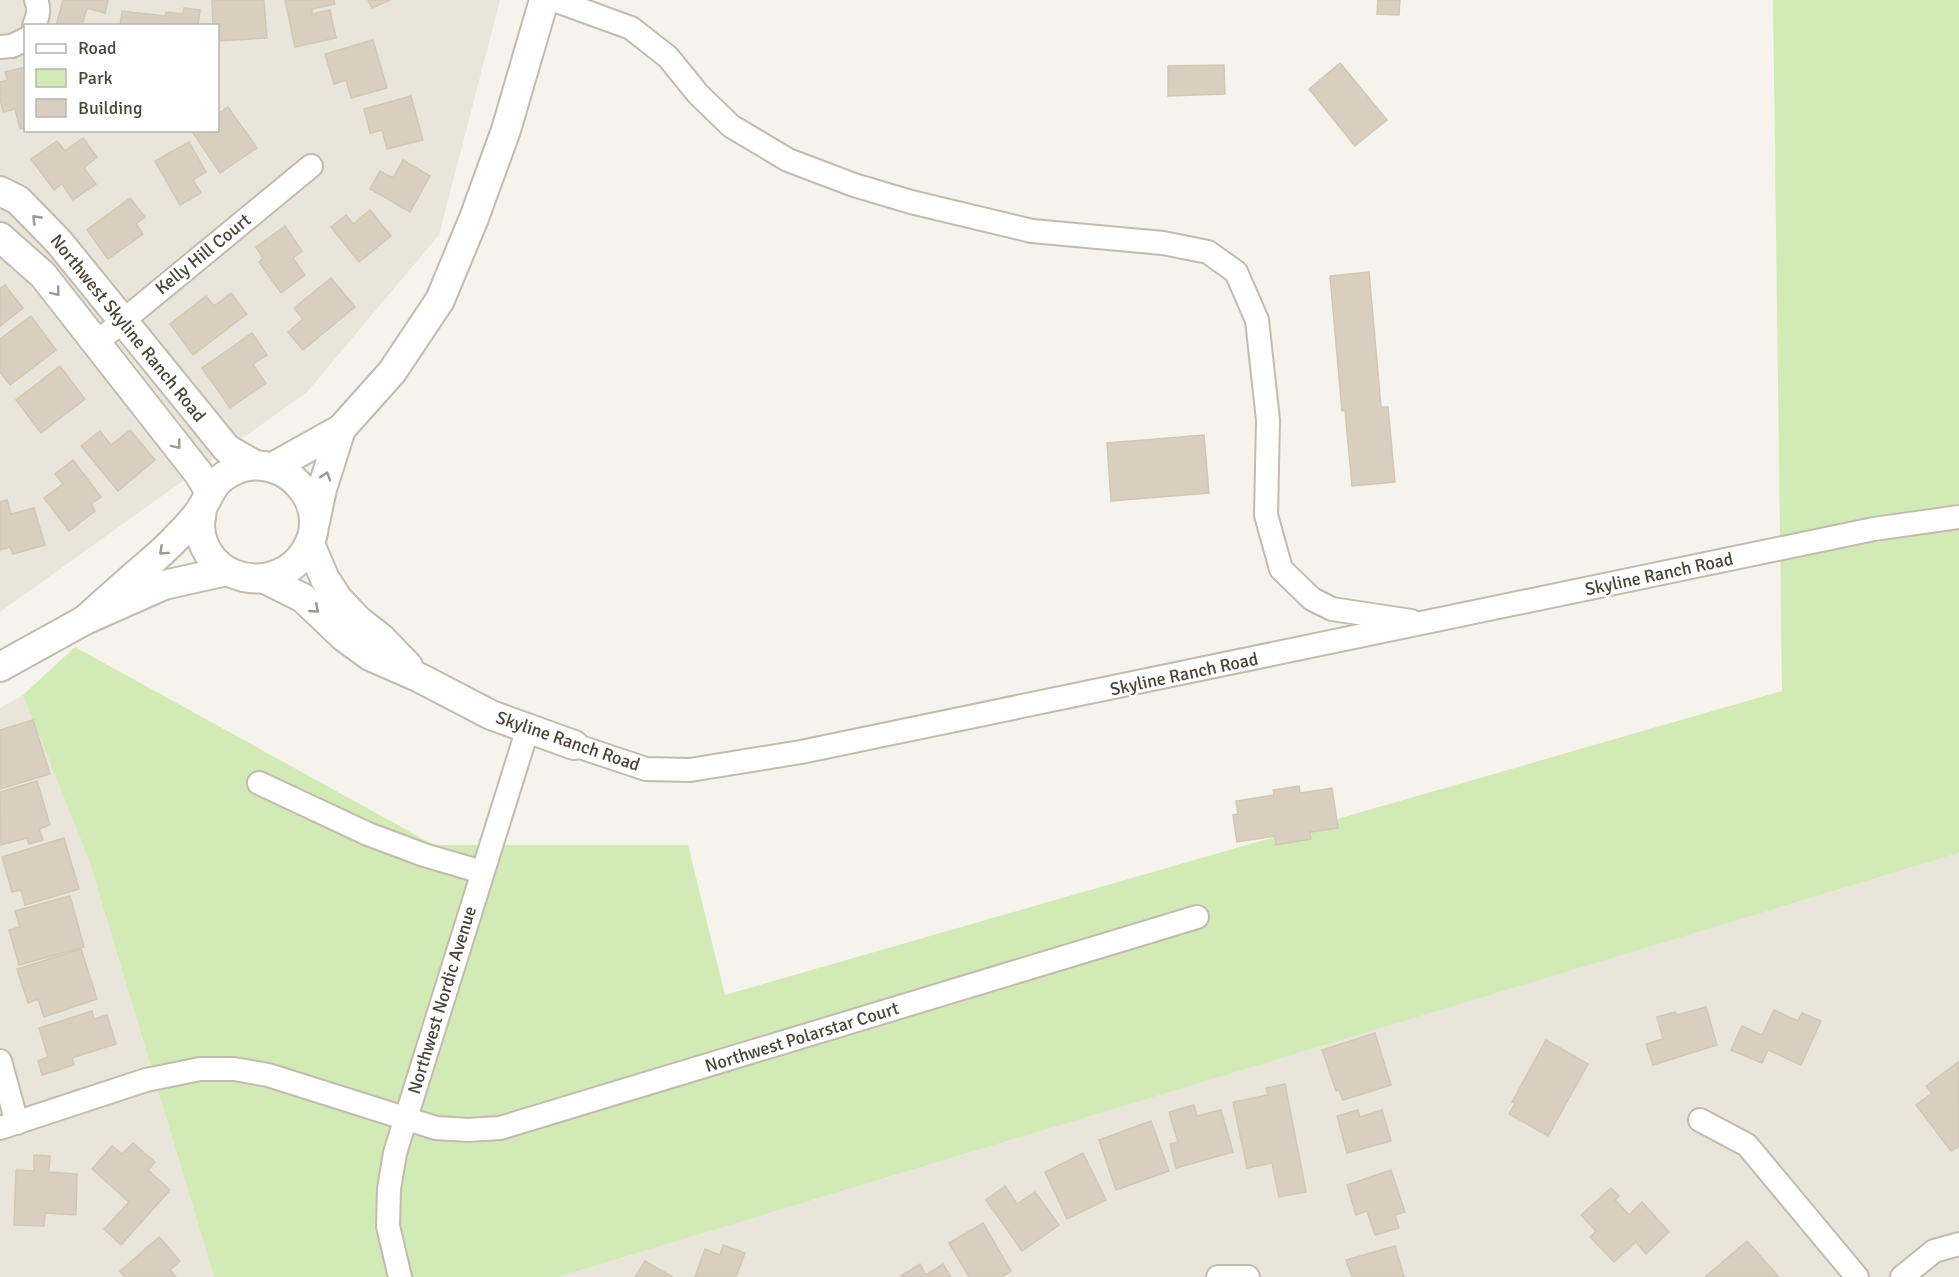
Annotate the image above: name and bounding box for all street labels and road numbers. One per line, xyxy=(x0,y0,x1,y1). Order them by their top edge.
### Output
street label: Kelly Hill Court xyxy=(151,209,255,299)
street label: Northwest Skyline Ranch Road xyxy=(45,230,211,426)
street label: Skyline Ranch Road xyxy=(1583,548,1735,600)
street label: Skyline Ranch Road xyxy=(1108,648,1260,700)
street label: Skyline Ranch Road xyxy=(493,706,643,776)
street label: Northwest Nordic Avenue xyxy=(403,903,481,1097)
street label: Northwest Polarstar Court xyxy=(702,997,902,1077)

